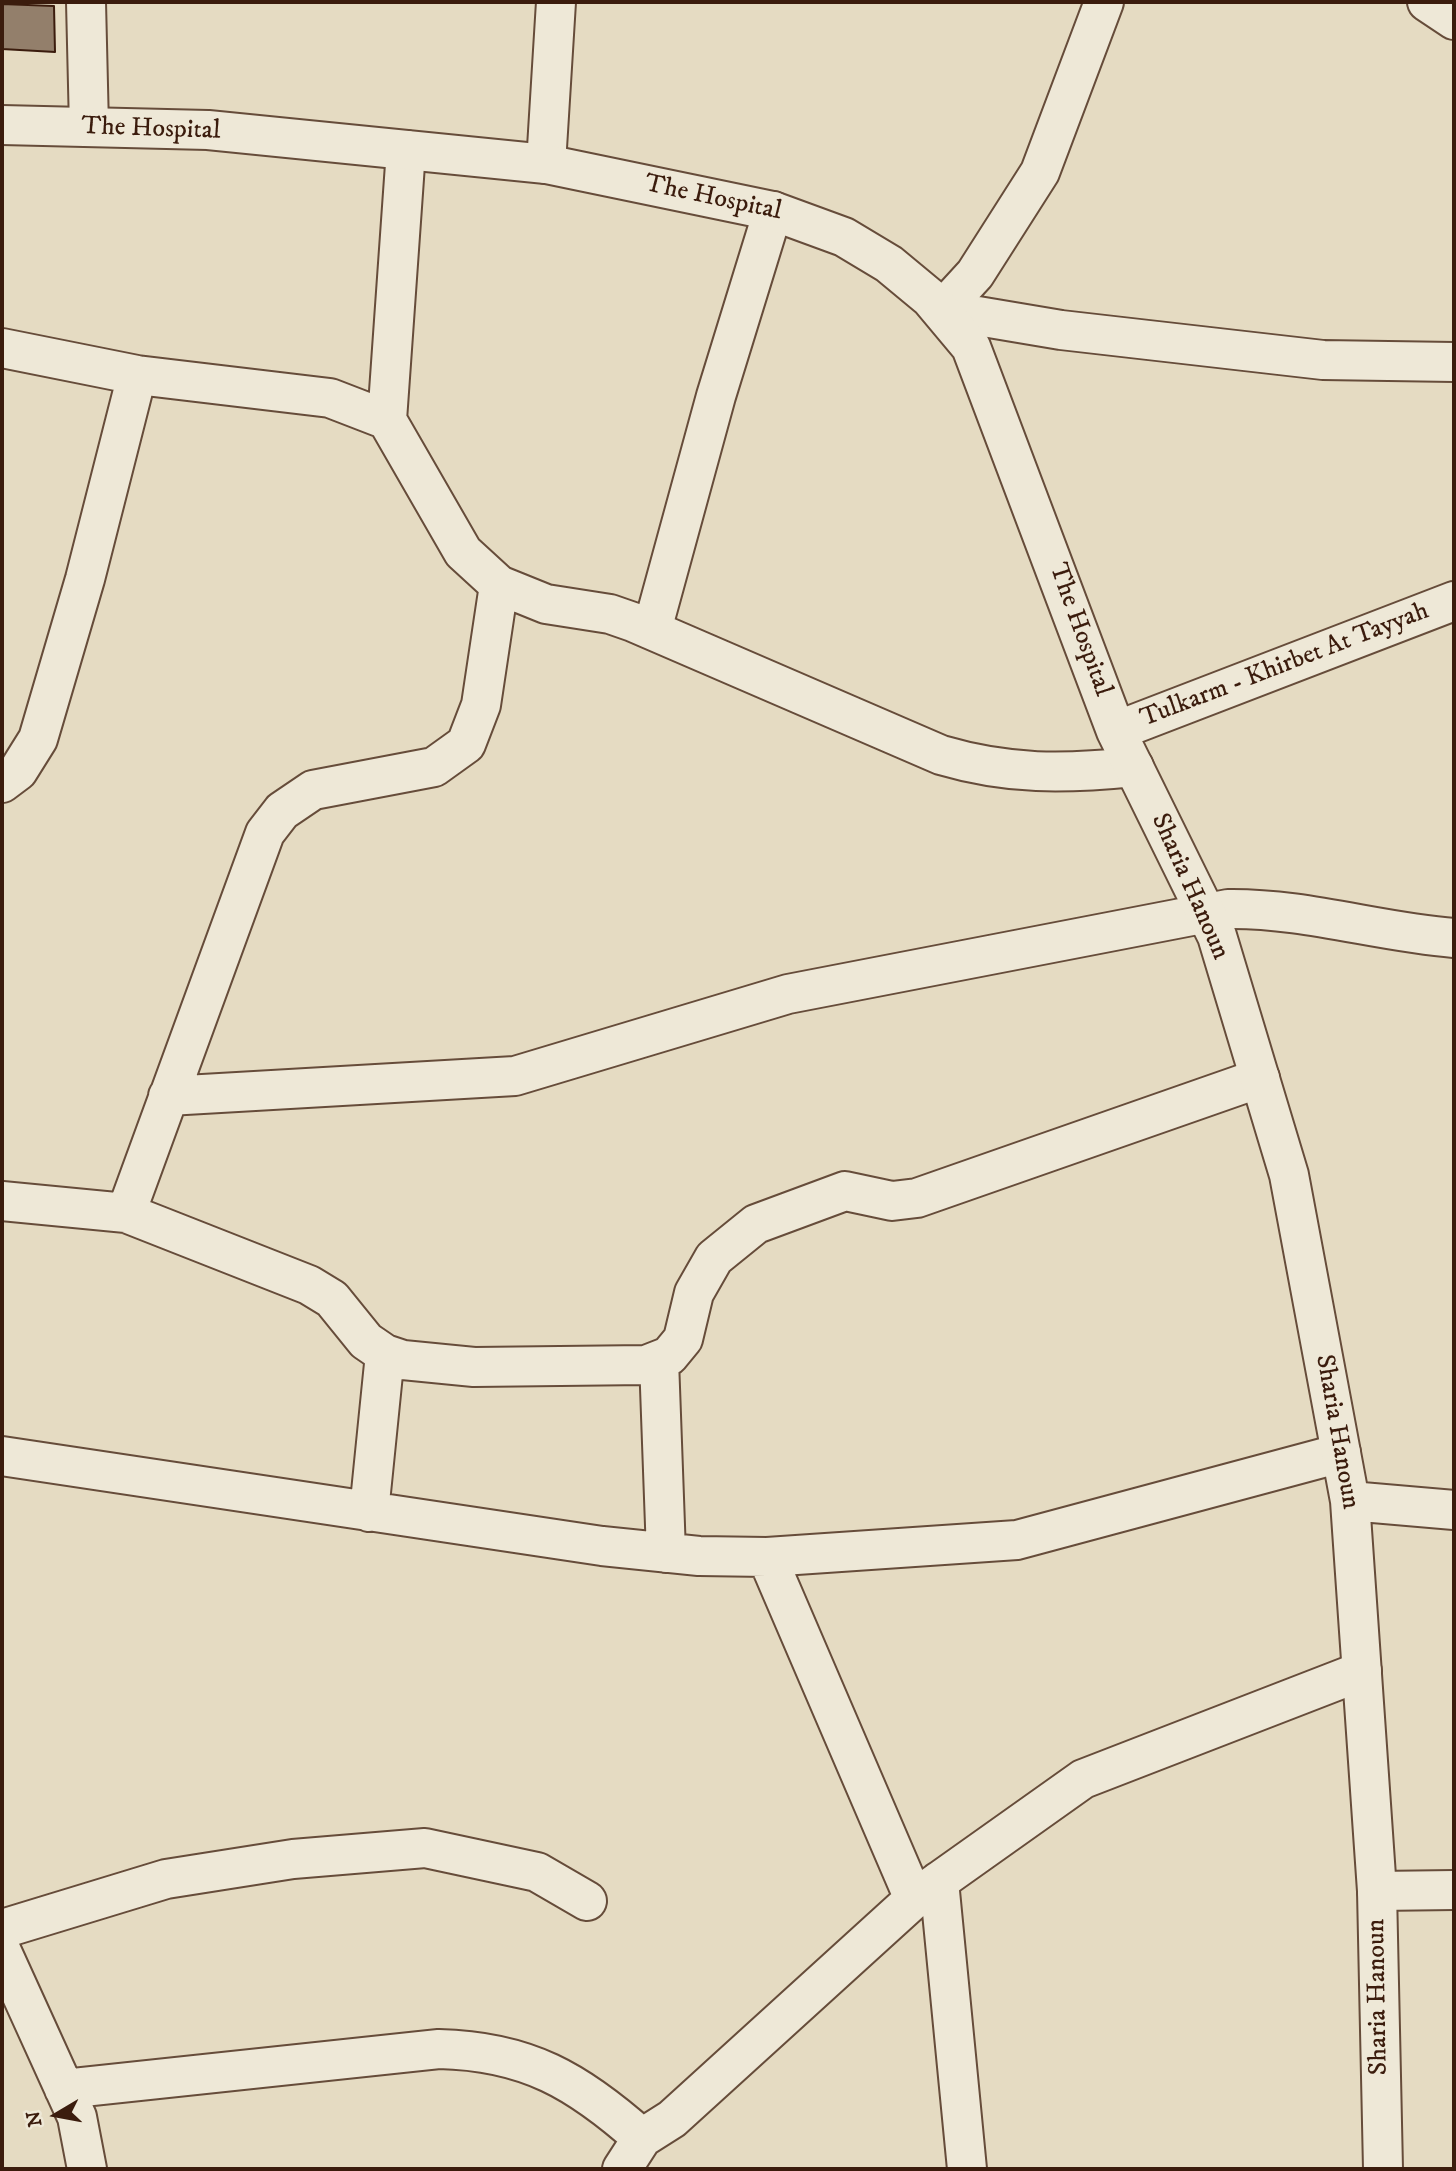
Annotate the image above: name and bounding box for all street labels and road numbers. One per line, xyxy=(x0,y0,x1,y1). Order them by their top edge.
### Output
street label: The Hospital xyxy=(81,112,221,148)
street label: The Hospital xyxy=(642,169,784,229)
street label: The Hospital xyxy=(1041,559,1117,701)
street label: Tulkarm - Khirbet At Tayyah xyxy=(1136,597,1434,735)
street label: Sharia Hanoun xyxy=(1143,809,1235,965)
street label: Sharia Hanoun xyxy=(1307,1352,1365,1512)
street label: Sharia Hanoun xyxy=(1362,1919,1396,2075)

